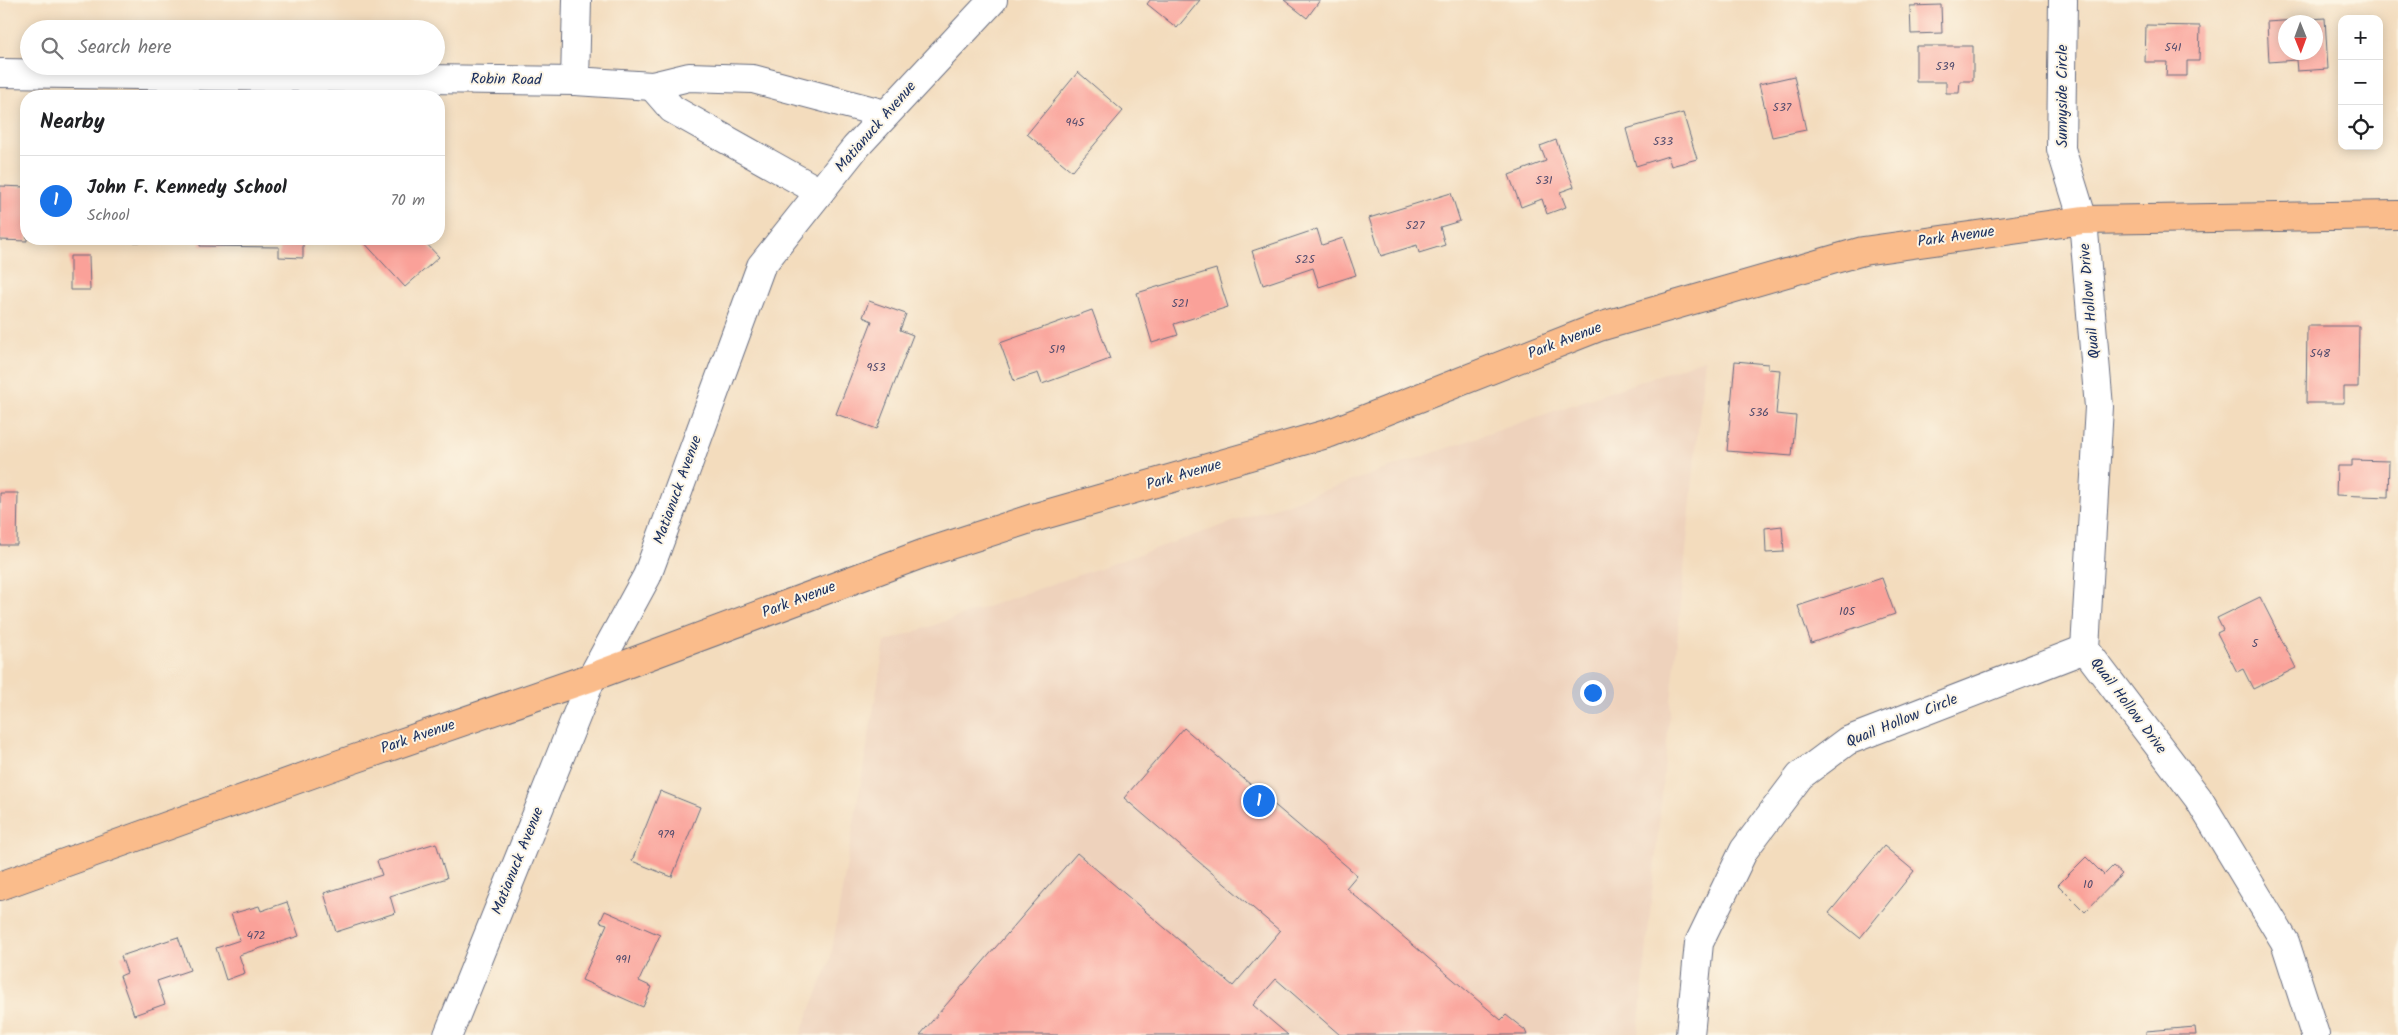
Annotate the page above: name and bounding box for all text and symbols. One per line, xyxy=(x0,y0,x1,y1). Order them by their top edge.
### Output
north arrow xyxy=(2278,15,2323,60)
map controls xyxy=(2338,15,2383,150)
button: + xyxy=(2338,15,2383,60)
search box xyxy=(20,20,445,75)
text: Search here xyxy=(78,33,172,63)
icon: search xyxy=(38,34,66,62)
house number: 541 xyxy=(2165,38,2182,57)
street label: Sunnyside Circle xyxy=(2051,44,2075,148)
house number: 539 xyxy=(1935,57,1955,76)
button: − xyxy=(2338,60,2383,105)
street label: Robin Road xyxy=(470,67,542,93)
street label: Matianuck Avenue xyxy=(829,76,923,178)
house number: 537 xyxy=(1773,98,1792,117)
button: locate xyxy=(2338,105,2383,150)
text: Nearby xyxy=(40,106,105,139)
house number: 945 xyxy=(1066,113,1086,132)
house number: 533 xyxy=(1653,132,1673,151)
house number: 531 xyxy=(1535,171,1553,190)
text: John F. Kennedy School xyxy=(87,173,287,203)
text: 1 xyxy=(54,188,58,213)
text: 70 m xyxy=(390,188,425,213)
text: School xyxy=(87,203,130,228)
house number: 527 xyxy=(1406,216,1425,235)
street label: Park Avenue xyxy=(1916,220,1996,254)
street label: Quail Hollow Drive xyxy=(2073,242,2107,360)
house number: 525 xyxy=(1295,250,1316,269)
house number: 521 xyxy=(1171,294,1189,313)
street label: Park Avenue xyxy=(1525,316,1606,366)
house number: 519 xyxy=(1049,340,1065,359)
house number: 548 xyxy=(2310,344,2331,363)
house number: 953 xyxy=(866,358,886,377)
house number: 536 xyxy=(1749,403,1769,422)
street label: Matianuck Avenue xyxy=(647,432,709,548)
street label: Park Avenue xyxy=(1144,453,1225,497)
street label: Park Avenue xyxy=(759,575,840,625)
house number: 105 xyxy=(1839,602,1857,621)
house number: 5 xyxy=(2252,634,2260,653)
street label: Quail Hollow Drive xyxy=(2084,653,2172,760)
your location xyxy=(1580,680,1606,706)
street label: Quail Hollow Circle xyxy=(1842,688,1962,754)
street label: Park Avenue xyxy=(378,713,459,761)
pin: 1 xyxy=(1243,782,1275,820)
street label: Matianuck Avenue xyxy=(485,803,551,919)
house number: 979 xyxy=(657,825,675,844)
house number: 10 xyxy=(2083,875,2093,894)
house number: 472 xyxy=(246,926,266,945)
house number: 991 xyxy=(615,950,631,969)

